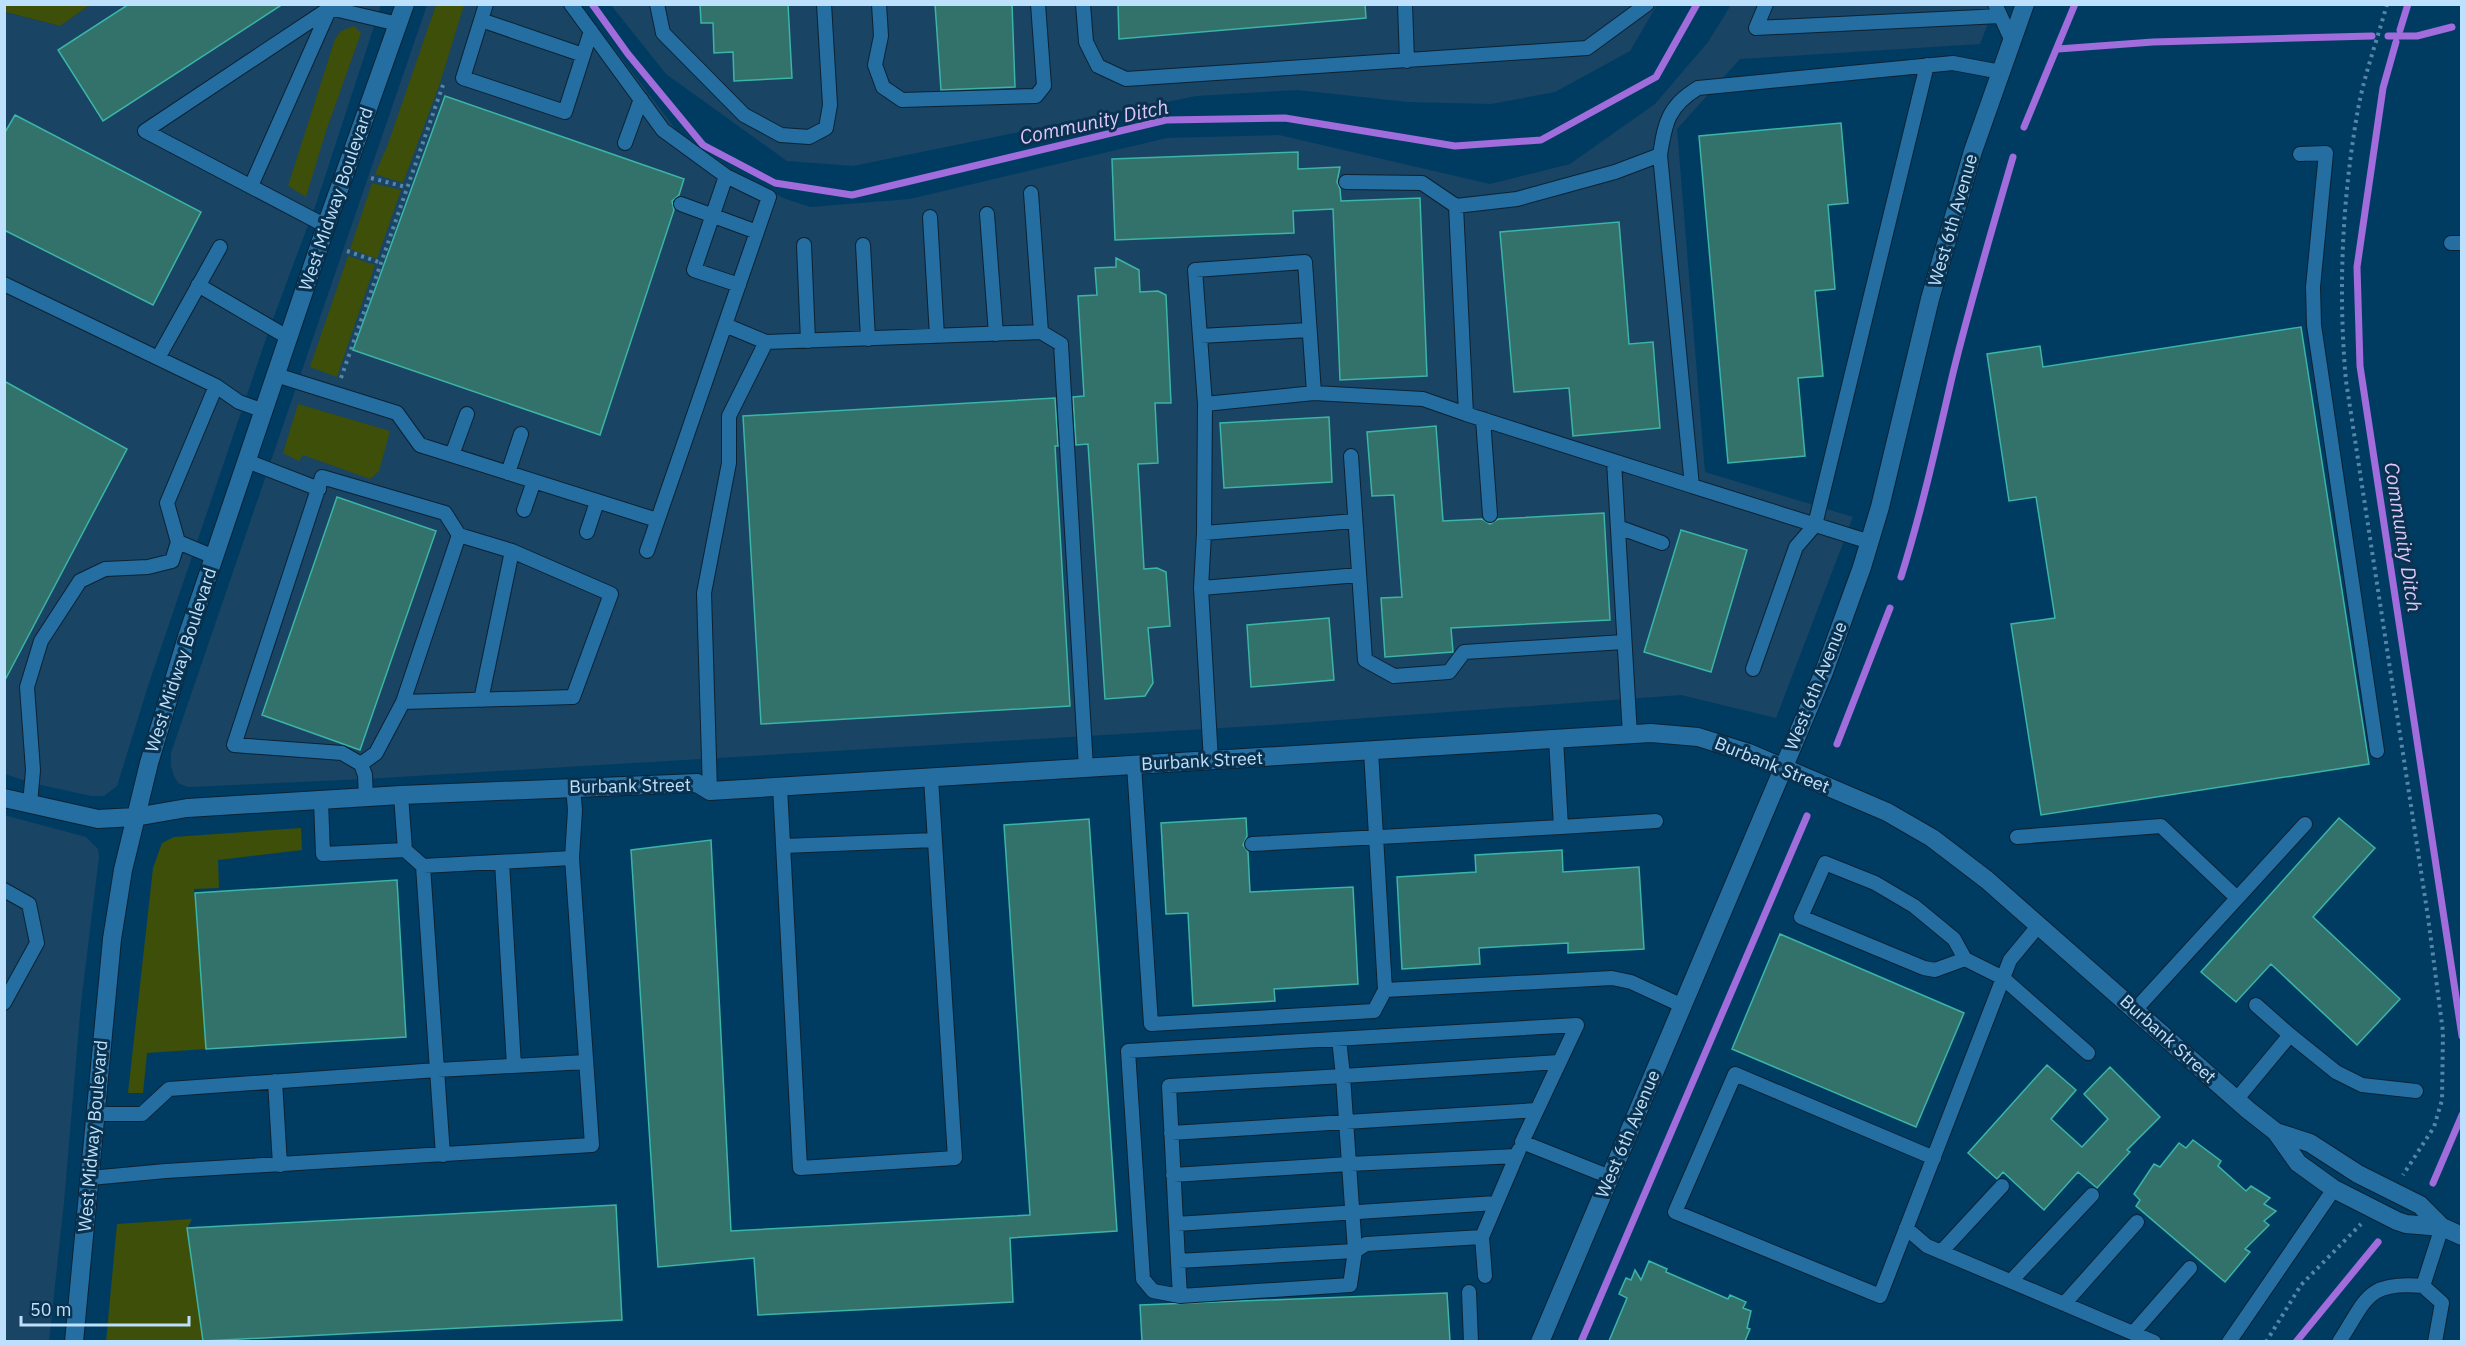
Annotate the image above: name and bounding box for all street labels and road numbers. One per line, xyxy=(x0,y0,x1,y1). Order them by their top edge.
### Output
street label: West Midway Boulevard xyxy=(293,104,378,294)
street label: West 6th Avenue xyxy=(1923,151,1982,289)
street label: West Midway Boulevard xyxy=(140,565,221,755)
street label: West 6th Avenue xyxy=(1779,618,1852,753)
street label: Burbank Street xyxy=(1711,731,1833,798)
street label: Burbank Street xyxy=(1140,746,1263,775)
street label: Burbank Street xyxy=(569,773,691,798)
street label: Burbank Street xyxy=(2115,989,2221,1088)
street label: West Midway Boulevard xyxy=(73,1039,112,1233)
street label: West 6th Avenue xyxy=(1590,1066,1665,1201)

